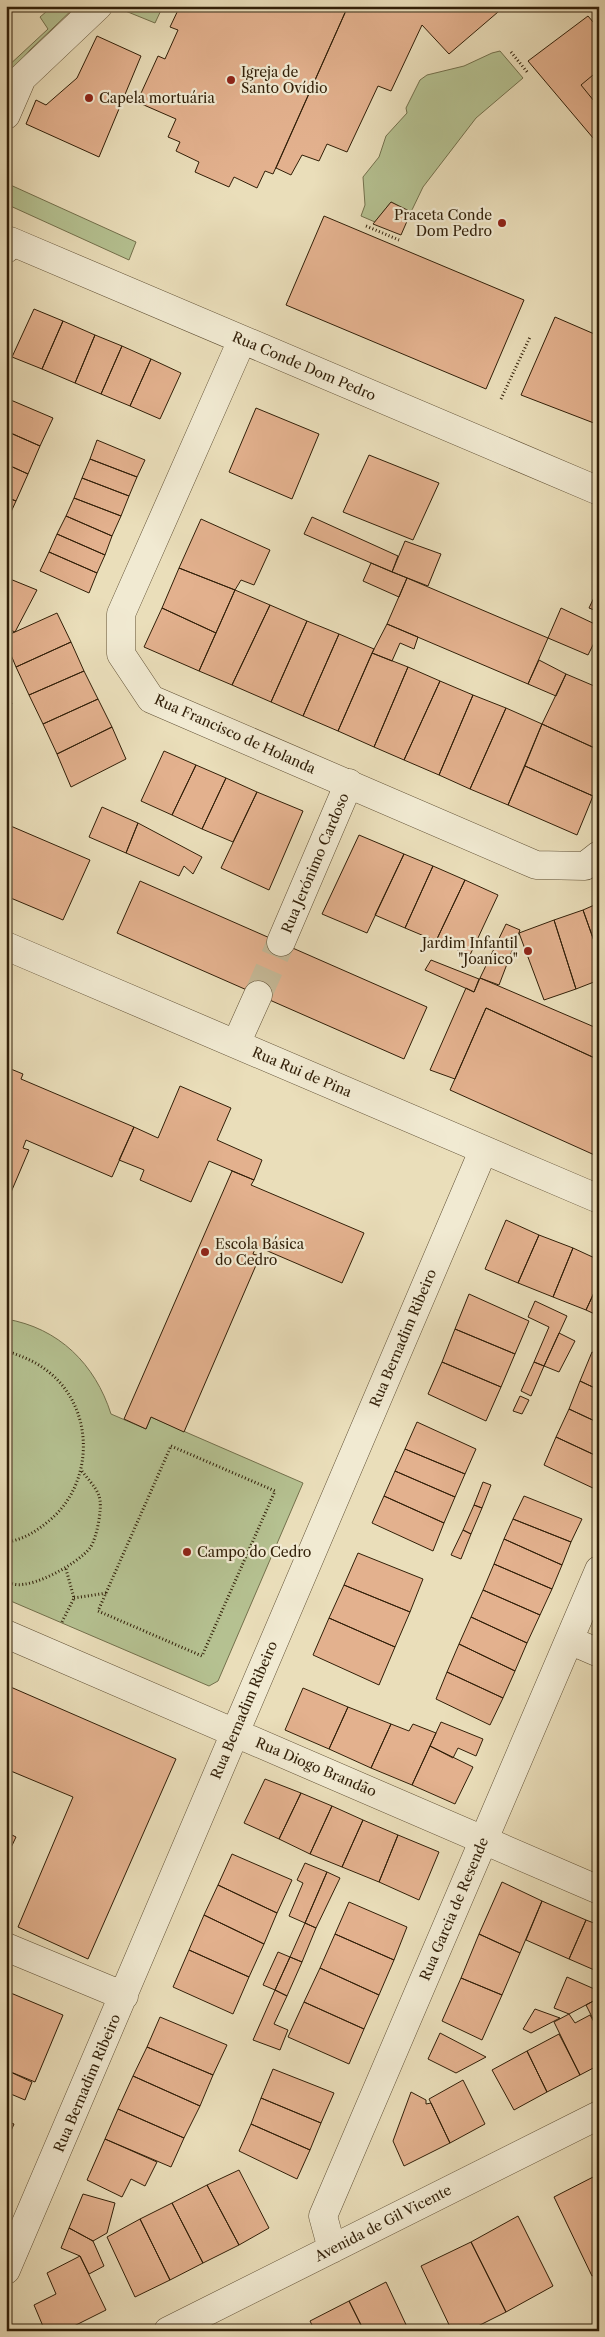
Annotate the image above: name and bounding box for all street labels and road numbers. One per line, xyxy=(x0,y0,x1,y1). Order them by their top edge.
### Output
street label: Rua Conde Dom Pedro xyxy=(229,328,379,404)
street label: Rua Francisco de Holanda xyxy=(152,690,319,778)
street label: Rua Jerónimo Cardoso xyxy=(277,790,353,936)
street label: Rua Rui de Pina xyxy=(250,1043,355,1101)
street label: Rua Bernadim Ribeiro xyxy=(366,1266,440,1410)
street label: Rua Bernadim Ribeiro xyxy=(207,1638,281,1782)
street label: Rua Diogo Brandão xyxy=(253,1733,379,1801)
street label: Rua Garcia de Resende xyxy=(416,1834,492,1983)
street label: Rua Bernadim Ribeiro xyxy=(50,2011,124,2155)
street label: Avenida de Gil Vicente xyxy=(311,2181,455,2266)

